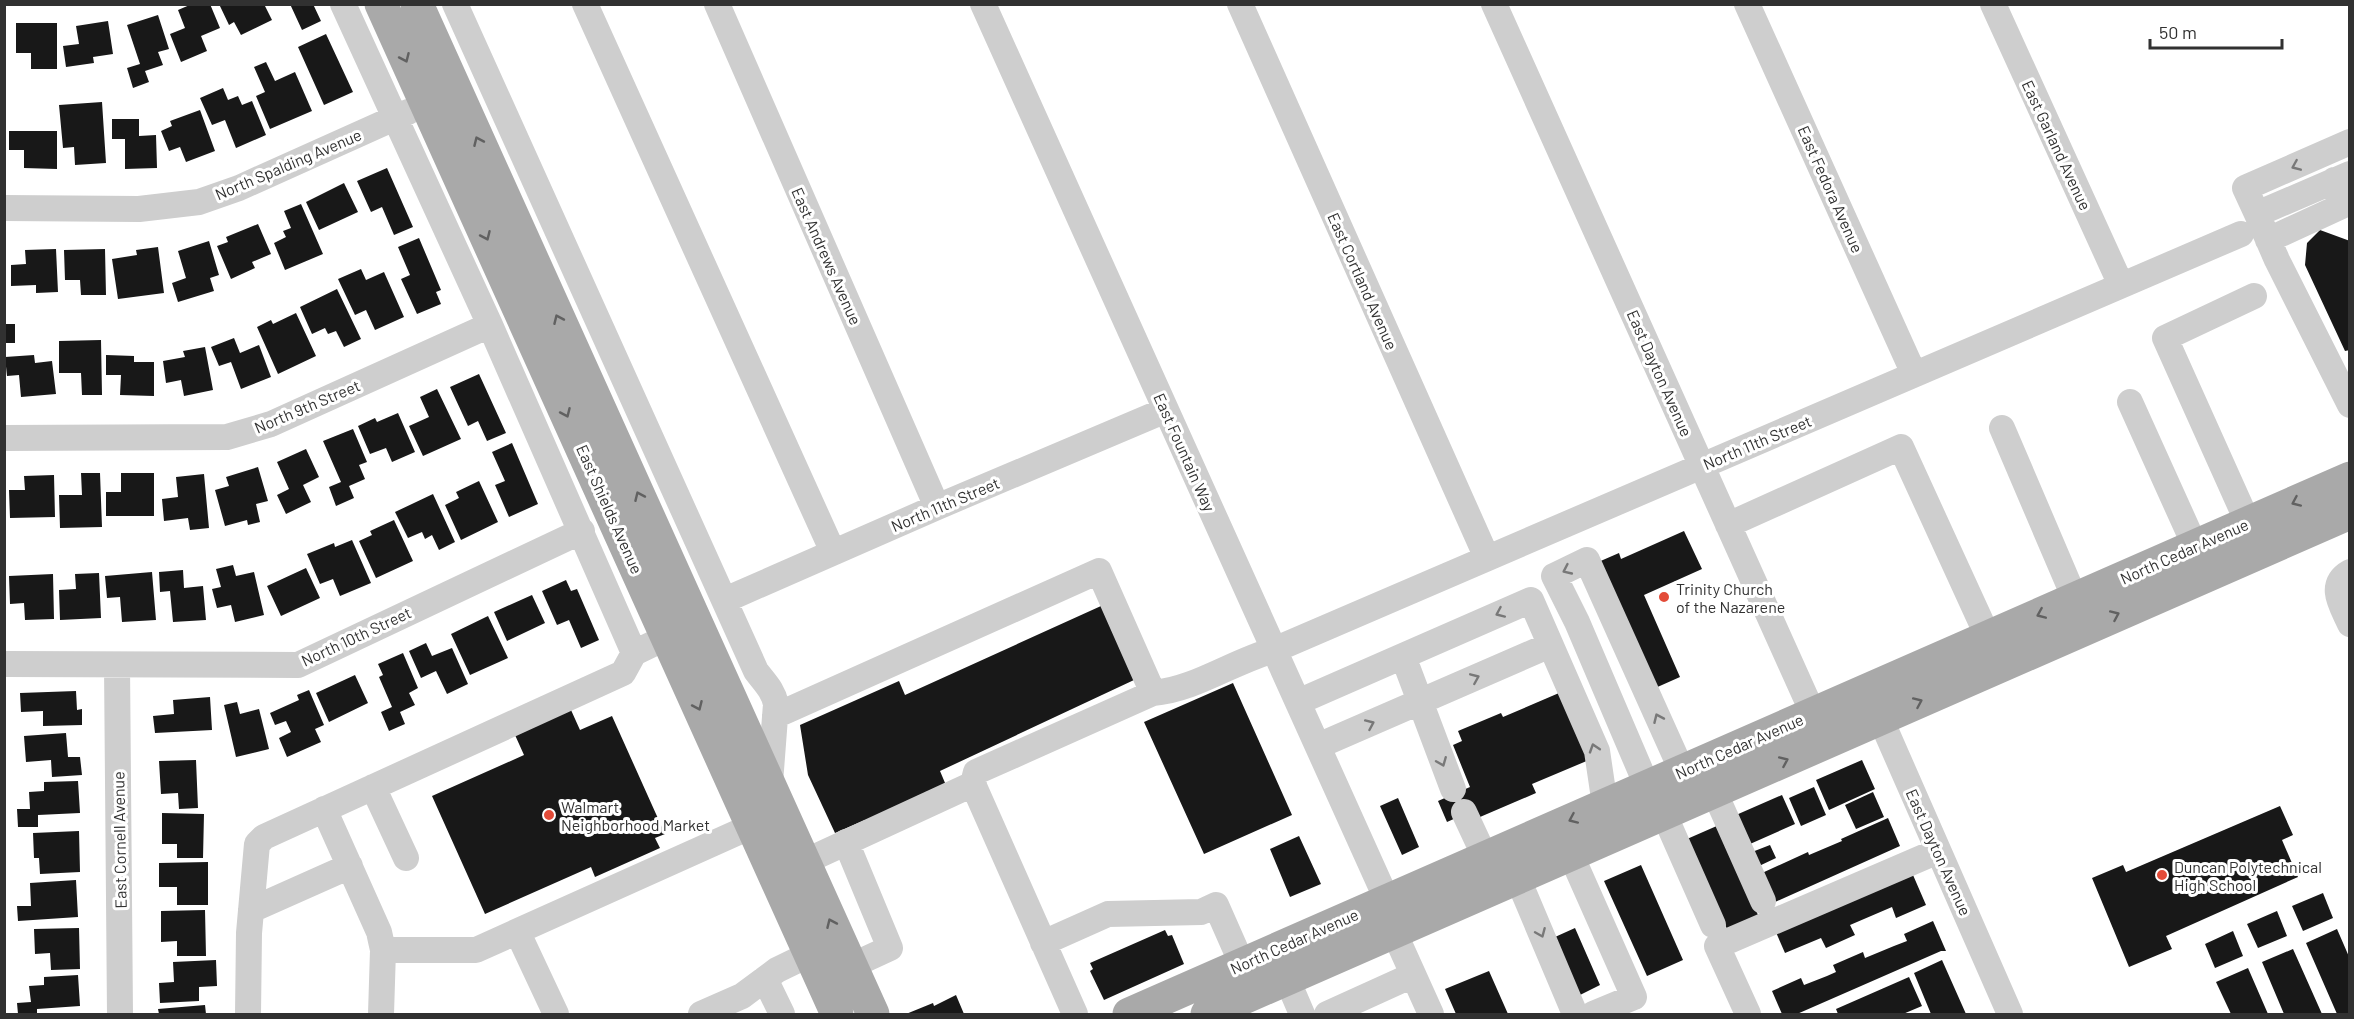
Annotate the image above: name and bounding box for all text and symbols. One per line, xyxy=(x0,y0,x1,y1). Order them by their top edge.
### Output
scale bar xyxy=(2150,12,2282,50)
text: 50 m xyxy=(2159,21,2197,43)
one-way arrow xyxy=(398,52,410,63)
street label: East Garland Avenue xyxy=(2019,77,2095,213)
street label: East Fedora Avenue xyxy=(1794,123,1868,255)
street label: North Spalding Avenue xyxy=(212,125,364,203)
one-way arrow xyxy=(474,136,486,147)
one-way arrow xyxy=(2291,159,2302,171)
street label: East Andrews Avenue xyxy=(788,184,866,328)
street label: East Cortland Avenue xyxy=(1324,210,1402,352)
one-way arrow xyxy=(478,229,490,240)
street label: East Dayton Avenue xyxy=(1624,307,1696,439)
one-way arrow xyxy=(554,314,566,325)
street label: North 9th Street xyxy=(251,375,363,437)
street label: East Fountain Way xyxy=(1150,390,1220,515)
one-way arrow xyxy=(559,407,571,418)
street label: North 11th Street xyxy=(1700,411,1814,473)
street label: East Shields Avenue xyxy=(573,442,647,576)
street label: North 11th Street xyxy=(888,473,1002,535)
one-way arrow xyxy=(634,492,646,503)
one-way arrow xyxy=(2291,494,2302,506)
street label: North Cedar Avenue xyxy=(2117,514,2251,588)
one-way arrow xyxy=(1562,562,1573,574)
place label: Trinity Church of the Nazarene xyxy=(1676,579,1785,616)
marker: Trinity Church of the Nazarene xyxy=(1657,590,1671,604)
street label: North 10th Street xyxy=(298,602,414,670)
one-way arrow xyxy=(1495,606,1506,618)
one-way arrow xyxy=(2036,607,2047,619)
one-way arrow xyxy=(2109,610,2120,622)
one-way arrow xyxy=(1469,673,1480,685)
one-way arrow xyxy=(1911,697,1922,709)
one-way arrow xyxy=(691,699,703,710)
street label: North Cedar Avenue xyxy=(1672,709,1806,783)
one-way arrow xyxy=(1653,713,1665,724)
one-way arrow xyxy=(1363,719,1374,731)
one-way arrow xyxy=(1589,743,1601,753)
one-way arrow xyxy=(1435,755,1447,766)
one-way arrow xyxy=(1777,756,1788,768)
street label: East Cornell Avenue xyxy=(108,771,130,909)
street label: East Dayton Avenue xyxy=(1903,786,1975,918)
place label: Walmart Neighborhood Market xyxy=(561,797,710,834)
marker: Walmart Neighborhood Market xyxy=(542,808,556,822)
one-way arrow xyxy=(1569,811,1580,823)
place label: Duncan Polytechnical High School xyxy=(2174,857,2322,894)
marker: Duncan Polytechnical High School xyxy=(2155,868,2169,882)
street label: North Cedar Avenue xyxy=(1227,904,1361,978)
one-way arrow xyxy=(827,918,839,929)
one-way arrow xyxy=(1533,926,1545,937)

